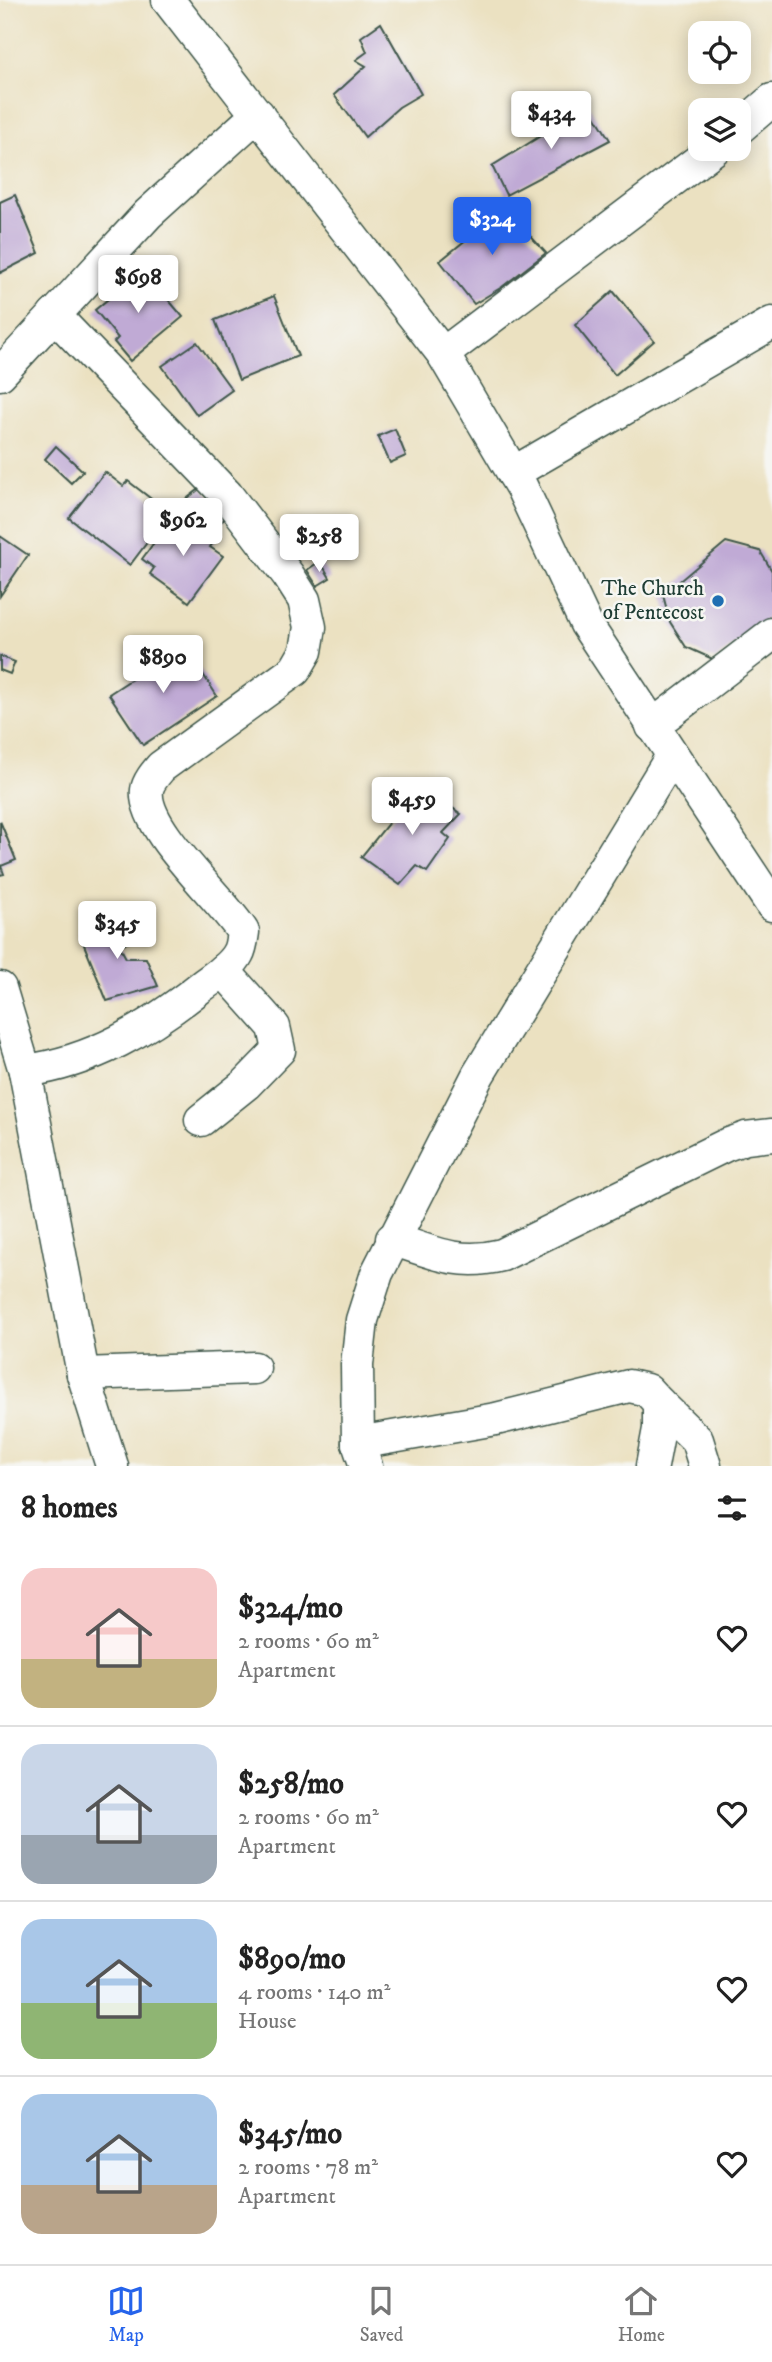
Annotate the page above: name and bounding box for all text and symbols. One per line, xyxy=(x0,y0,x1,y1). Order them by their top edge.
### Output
map controls xyxy=(688,21,751,161)
button: locate xyxy=(688,21,751,84)
pin: $434 xyxy=(510,92,592,151)
button: layers xyxy=(688,98,751,161)
text: $434 xyxy=(527,99,575,128)
pin: $324 xyxy=(451,198,533,257)
text: $324 xyxy=(469,205,515,234)
pin: $698 xyxy=(97,256,179,315)
text: $698 xyxy=(114,263,162,292)
pin: $962 xyxy=(142,498,224,558)
text: $962 xyxy=(159,506,207,535)
pin: $258 xyxy=(278,514,360,574)
text: $258 xyxy=(296,522,342,551)
place label: The Church of Pentecost xyxy=(601,576,704,626)
marker: The Church of Pentecost xyxy=(710,593,726,609)
pin: $890 xyxy=(122,636,204,695)
text: $890 xyxy=(139,643,187,672)
pin: $459 xyxy=(371,778,453,837)
text: $459 xyxy=(388,785,436,814)
pin: $345 xyxy=(76,902,158,961)
text: $345 xyxy=(94,909,140,938)
icon: filters xyxy=(713,1489,751,1527)
text: 8 homes xyxy=(21,1490,118,1527)
text: $324/mo xyxy=(238,1590,343,1627)
icon: home xyxy=(77,1596,161,1680)
icon: heart xyxy=(713,1619,751,1657)
text: 2 rooms · 60 m² xyxy=(238,1627,379,1656)
text: Apartment xyxy=(238,1656,336,1685)
text: $258/mo xyxy=(238,1766,344,1803)
icon: home xyxy=(77,1772,161,1856)
icon: heart xyxy=(713,1795,751,1833)
text: 2 rooms · 60 m² xyxy=(238,1803,379,1832)
text: Apartment xyxy=(238,1832,336,1861)
text: $890/mo xyxy=(238,1941,346,1978)
icon: home xyxy=(77,1947,161,2031)
icon: heart xyxy=(713,1970,751,2008)
text: 4 rooms · 140 m² xyxy=(238,1978,391,2007)
text: House xyxy=(238,2007,296,2036)
text: $345/mo xyxy=(238,2116,342,2153)
icon: home xyxy=(77,2122,161,2206)
icon: heart xyxy=(713,2145,751,2183)
text: 2 rooms · 78 m² xyxy=(238,2153,378,2182)
text: Apartment xyxy=(238,2182,336,2211)
tab: Map xyxy=(107,2282,145,2347)
tab: Saved xyxy=(360,2282,403,2347)
tab: Home xyxy=(618,2282,665,2347)

